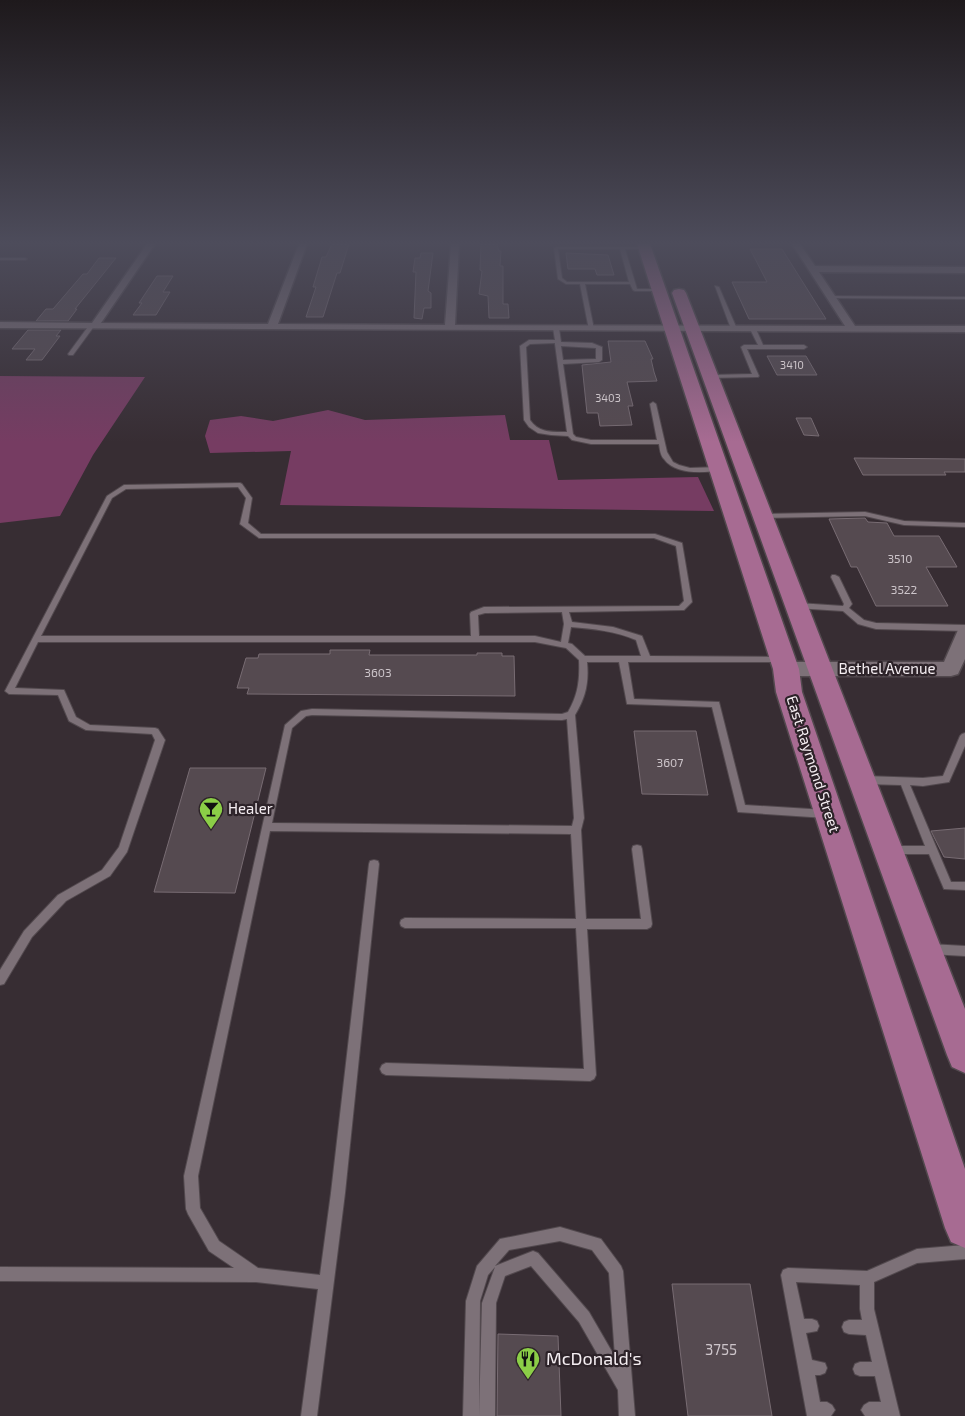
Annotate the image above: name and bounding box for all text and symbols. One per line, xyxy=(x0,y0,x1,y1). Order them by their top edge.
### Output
house number: 3410 xyxy=(780,358,804,371)
house number: 3403 xyxy=(595,391,621,404)
house number: 3510 xyxy=(887,551,913,565)
house number: 3522 xyxy=(891,582,918,596)
street label: Bethel Avenue xyxy=(838,659,936,677)
house number: 3603 xyxy=(364,665,392,679)
street label: East Raymond Street xyxy=(783,693,845,835)
house number: 3607 xyxy=(657,755,683,769)
bar icon: Healer xyxy=(198,796,224,830)
place label: Healer xyxy=(228,799,273,817)
house number: 3755 xyxy=(705,1340,737,1358)
restaurant icon: McDonald's xyxy=(515,1346,541,1380)
place label: McDonald's xyxy=(546,1347,642,1369)

